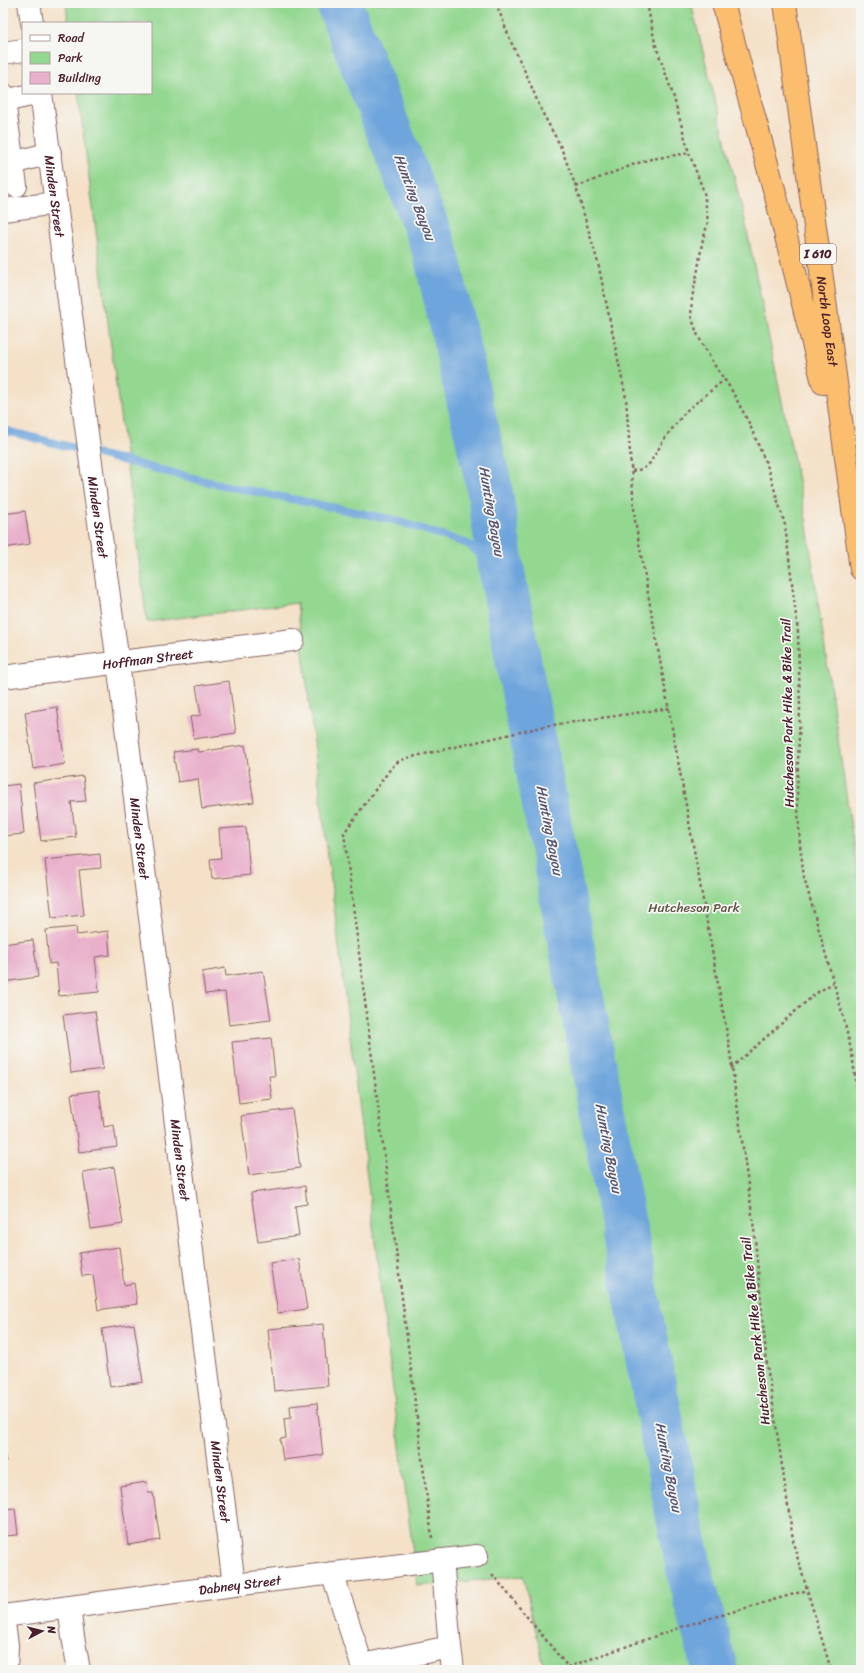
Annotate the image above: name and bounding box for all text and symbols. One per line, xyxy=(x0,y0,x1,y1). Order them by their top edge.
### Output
legend xyxy=(22,22,152,94)
text: Road xyxy=(58,27,85,49)
text: Park xyxy=(58,47,83,69)
text: Building xyxy=(58,67,101,89)
water label: Hunting Bayou xyxy=(387,150,443,246)
street label: Minden Street xyxy=(37,154,71,239)
road number: I 610 xyxy=(800,244,836,264)
street label: North Loop East xyxy=(810,275,845,369)
water label: Hunting Bayou xyxy=(471,464,512,561)
street label: Minden Street xyxy=(81,475,115,560)
street label: Hutcheson Park Hike & Bike Trail xyxy=(774,618,801,808)
street label: Hoffman Street xyxy=(101,642,195,676)
water label: Hunting Bayou xyxy=(529,783,571,880)
street label: Minden Street xyxy=(123,796,156,882)
park label: Hutcheson Park xyxy=(648,896,740,919)
water label: Hunting Bayou xyxy=(588,1101,630,1198)
street label: Minden Street xyxy=(163,1118,197,1203)
street label: Hutcheson Park Hike & Bike Trail xyxy=(734,1235,777,1426)
water label: Hunting Bayou xyxy=(648,1420,690,1517)
street label: Minden Street xyxy=(204,1439,237,1525)
street label: Dabney Street xyxy=(197,1568,283,1602)
north arrow xyxy=(22,1611,62,1651)
text: N xyxy=(41,1624,61,1635)

